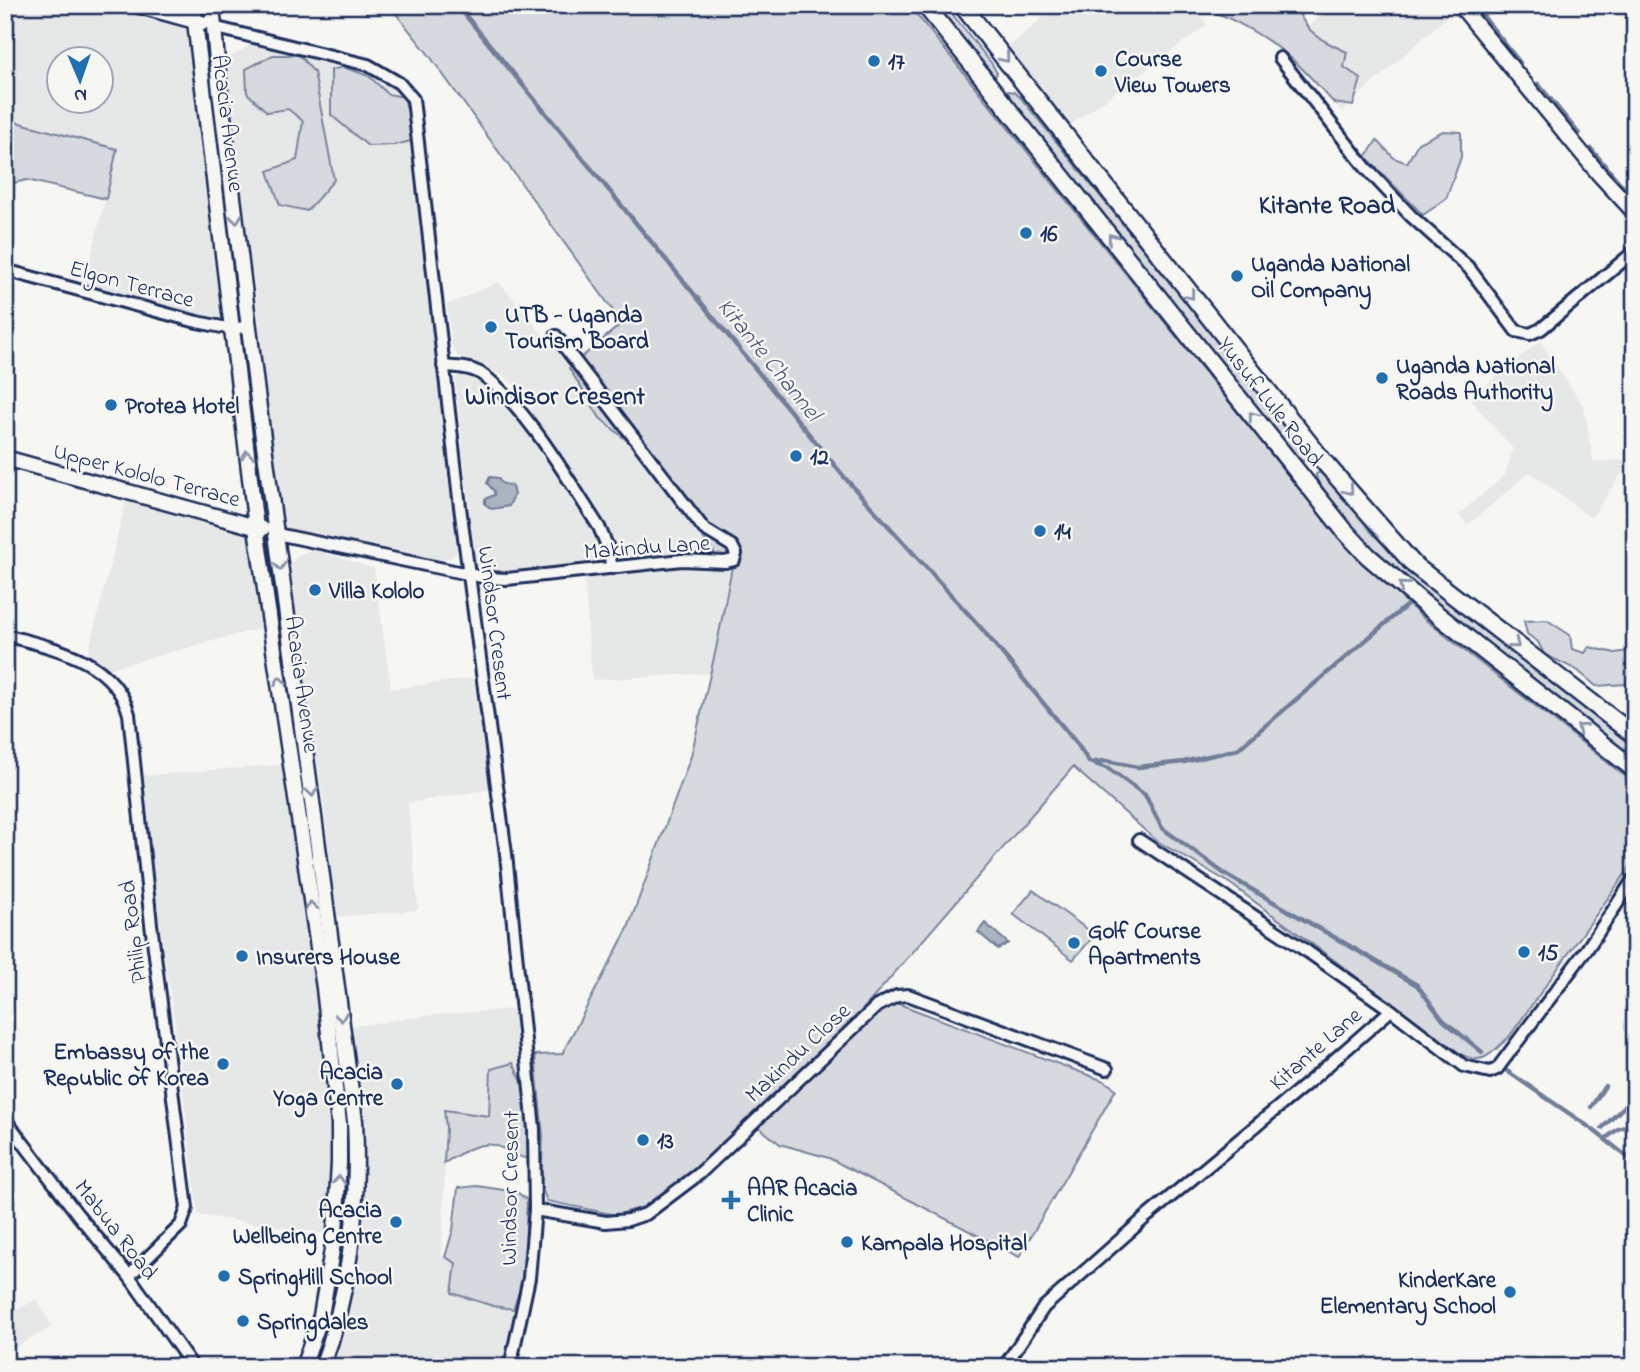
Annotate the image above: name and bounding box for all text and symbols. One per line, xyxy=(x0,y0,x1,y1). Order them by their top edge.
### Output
place label: Course View Towers xyxy=(1114,44,1231,103)
north arrow xyxy=(46,46,116,116)
place label: 17 xyxy=(888,47,905,80)
one-way arrow xyxy=(996,51,1009,63)
street label: Acacia Avenue xyxy=(202,53,251,195)
marker: 17 xyxy=(866,53,882,69)
marker: Course View Towers xyxy=(1093,63,1109,79)
text: N xyxy=(73,81,87,108)
district label: Kitante Road xyxy=(1259,188,1396,226)
one-way arrow xyxy=(229,213,244,225)
place label: 16 xyxy=(1040,219,1058,252)
marker: 16 xyxy=(1018,225,1034,241)
one-way arrow xyxy=(1108,233,1120,246)
place label: Uganda National Oil Company xyxy=(1251,249,1410,310)
street label: Elgon Terrace xyxy=(65,253,198,319)
marker: Uganda National Oil Company xyxy=(1229,268,1245,284)
one-way arrow xyxy=(1182,287,1195,300)
water label: Kitante Channel xyxy=(707,291,831,432)
place label: UTB - Uganda Tourism Board xyxy=(505,300,649,359)
marker: UTB - Uganda Tourism Board xyxy=(483,319,499,335)
street label: Yusuf Lule Road xyxy=(1208,331,1330,474)
place label: Uganda National Roads Authority xyxy=(1396,351,1555,412)
marker: Uganda National Roads Authority xyxy=(1374,370,1390,386)
district label: Windisor Cresent xyxy=(465,379,645,417)
place label: Protea Hotel xyxy=(125,391,240,424)
marker: Protea Hotel xyxy=(103,397,119,413)
one-way arrow xyxy=(1249,411,1262,423)
street label: Upper Kololo Terrace xyxy=(49,436,244,517)
place label: 12 xyxy=(810,442,829,475)
marker: 12 xyxy=(788,448,804,464)
one-way arrow xyxy=(240,449,255,461)
one-way arrow xyxy=(1341,482,1353,495)
place label: 14 xyxy=(1054,517,1071,550)
marker: 14 xyxy=(1032,523,1048,539)
street label: Makindu Lane xyxy=(583,528,712,569)
street label: Windsor Cresent xyxy=(468,544,519,703)
one-way arrow xyxy=(272,561,287,572)
place label: Villa Kololo xyxy=(328,576,424,609)
marker: Villa Kololo xyxy=(307,582,323,598)
one-way arrow xyxy=(1399,582,1412,594)
street label: Acacia Avenue xyxy=(275,614,327,756)
one-way arrow xyxy=(1508,636,1520,649)
one-way arrow xyxy=(272,675,287,686)
one-way arrow xyxy=(1577,724,1590,736)
one-way arrow xyxy=(304,786,319,797)
street label: Philip Road xyxy=(112,878,157,985)
one-way arrow xyxy=(304,900,319,912)
place label: Golf Course Apartments xyxy=(1088,916,1201,975)
marker: Golf Course Apartments xyxy=(1066,935,1082,951)
place label: 15 xyxy=(1538,938,1558,971)
place label: Insurers House xyxy=(256,942,401,975)
marker: 15 xyxy=(1516,944,1532,960)
marker: Insurers House xyxy=(234,948,250,964)
street label: Makindu Close xyxy=(738,996,860,1112)
street label: Kitante Lane xyxy=(1263,1000,1371,1099)
one-way arrow xyxy=(334,1011,349,1023)
place label: Embassy of the Republic of Korea xyxy=(44,1037,210,1096)
marker: Embassy of the Republic of Korea xyxy=(215,1056,231,1072)
place label: Acacia Yoga Centre xyxy=(272,1057,384,1118)
marker: Acacia Yoga Centre xyxy=(389,1076,405,1092)
street label: Windsor Cresent xyxy=(494,1110,529,1266)
place label: 13 xyxy=(657,1126,674,1159)
marker: 13 xyxy=(635,1132,651,1148)
street label: Mabua Road xyxy=(65,1173,165,1288)
place label: AAR Acacia Clinic xyxy=(747,1173,857,1232)
one-way arrow xyxy=(331,1175,346,1186)
marker: AAR Acacia Clinic xyxy=(721,1190,741,1210)
place label: Acacia Wellbeing Centre xyxy=(233,1195,383,1256)
marker: Acacia Wellbeing Centre xyxy=(388,1214,404,1230)
place label: Kampala Hospital xyxy=(861,1228,1027,1261)
marker: Kampala Hospital xyxy=(839,1234,855,1250)
place label: SpringHill School xyxy=(238,1262,392,1297)
place label: KinderKare Elementary School xyxy=(1320,1265,1497,1326)
marker: SpringHill School xyxy=(216,1268,232,1284)
marker: KinderKare Elementary School xyxy=(1502,1284,1518,1300)
place label: Springdales xyxy=(257,1307,369,1342)
marker: Springdales xyxy=(235,1313,251,1329)

